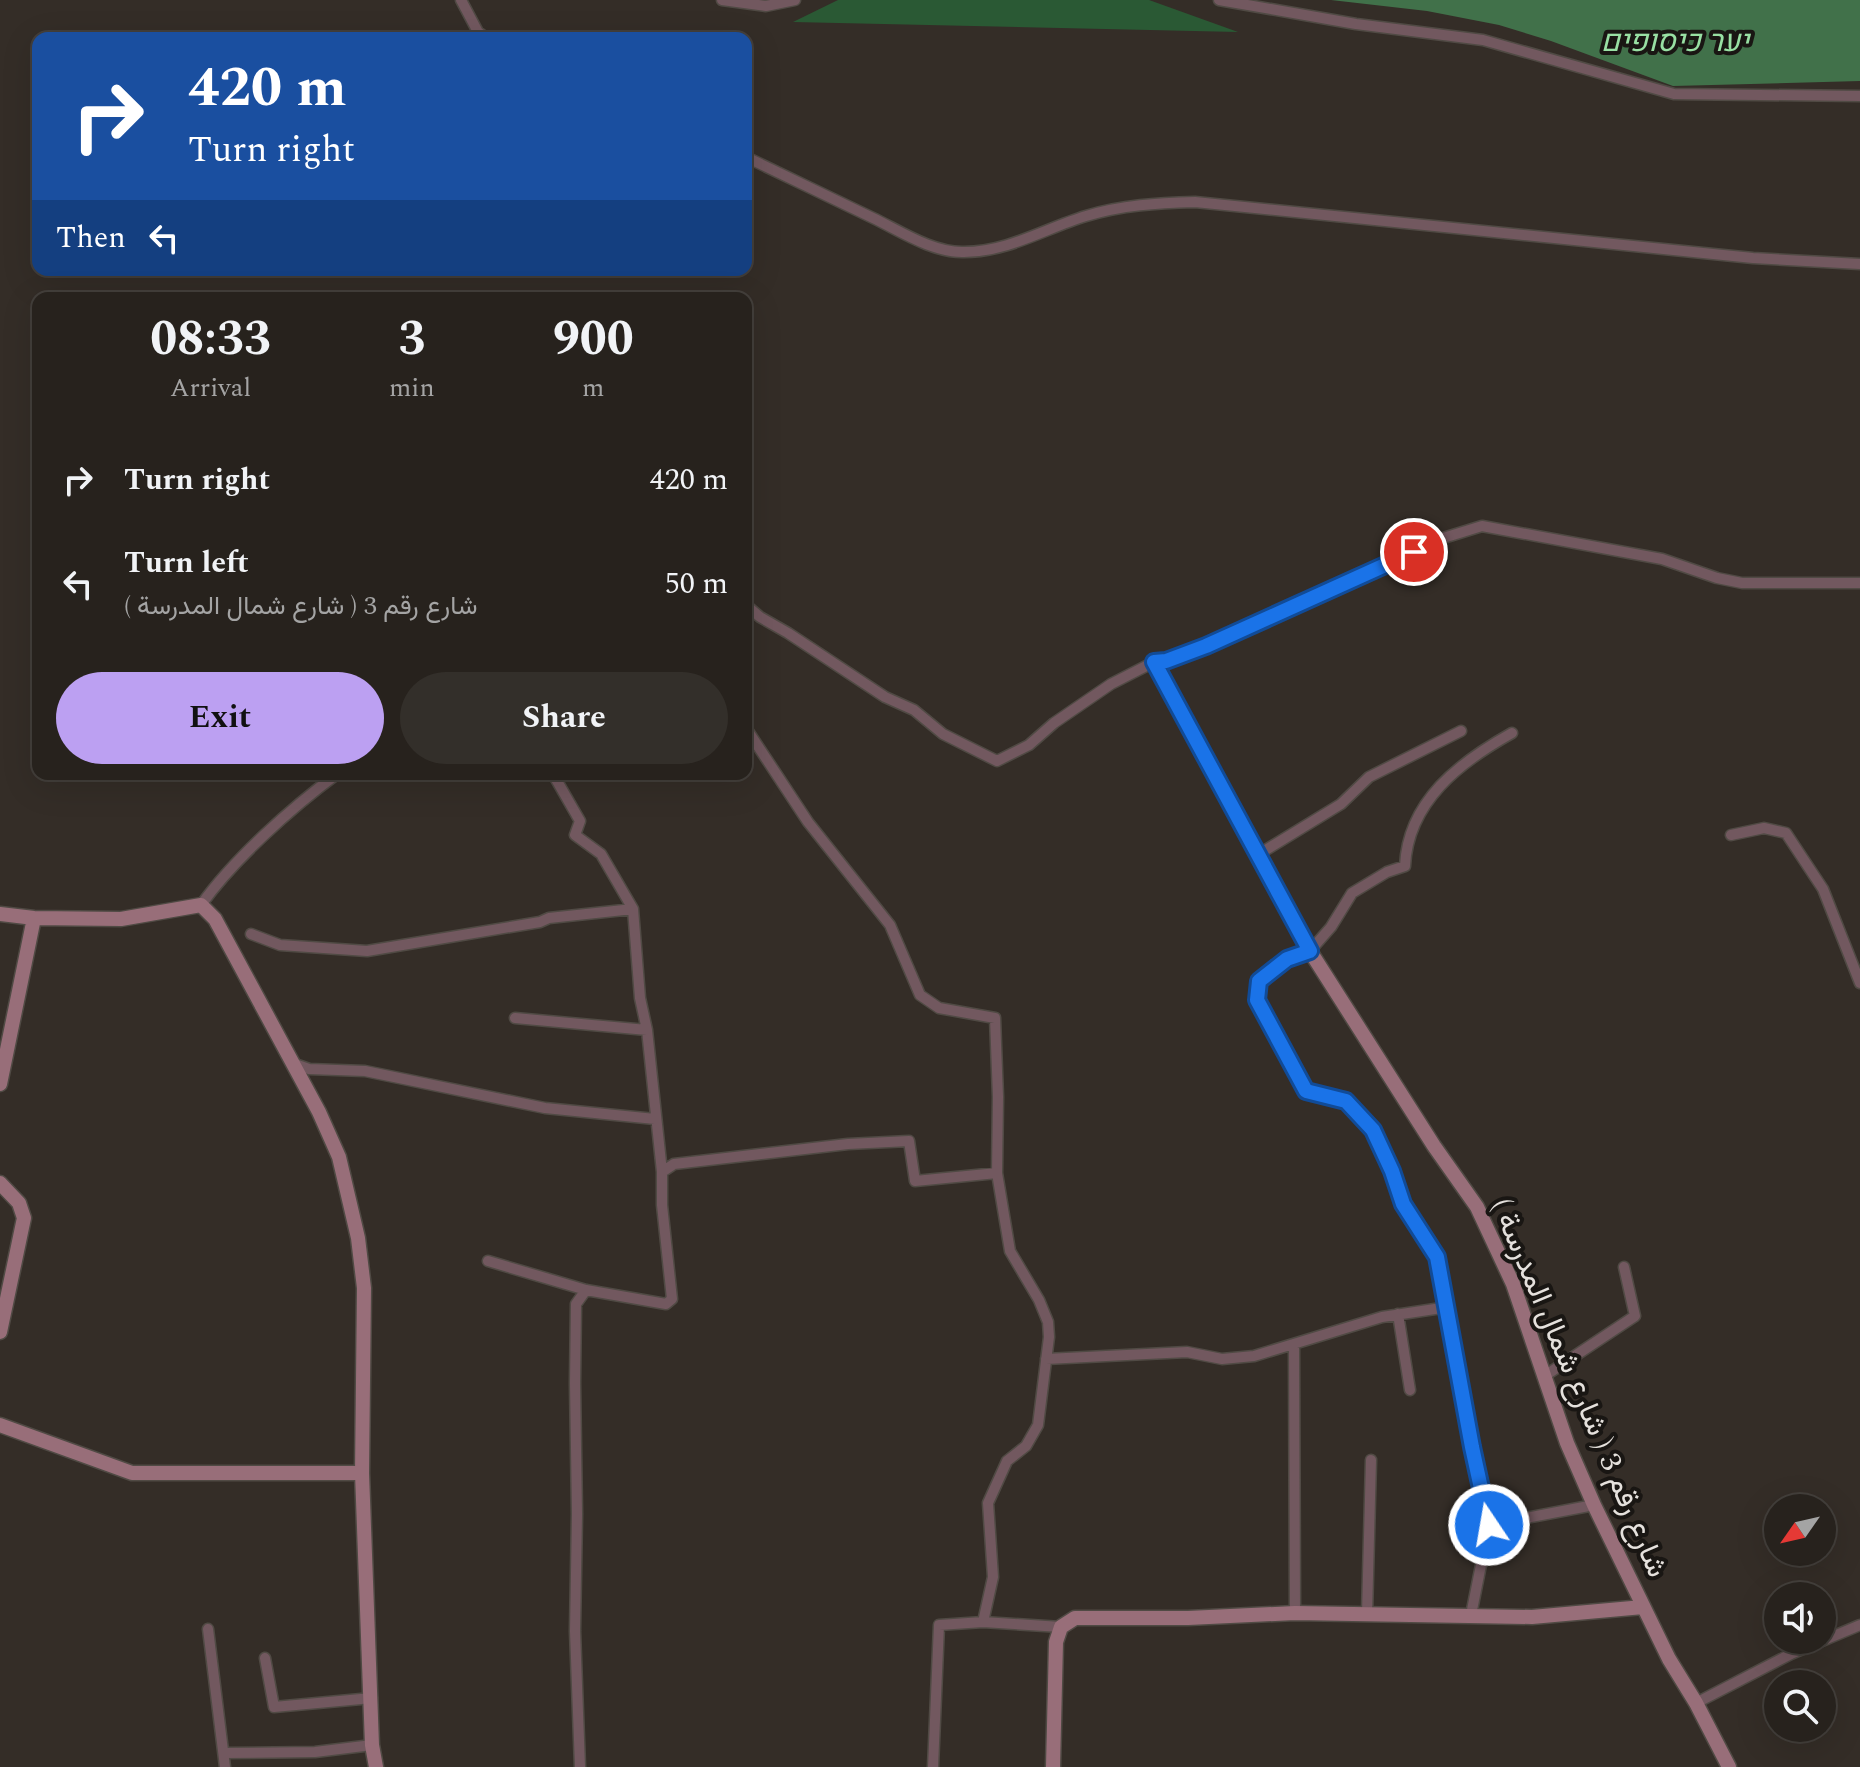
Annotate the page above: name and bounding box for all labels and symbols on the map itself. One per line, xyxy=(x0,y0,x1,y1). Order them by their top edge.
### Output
park label: יער כיסופים xyxy=(1601,19,1751,65)
pin xyxy=(1380,518,1448,586)
street label: شارع رقم 3 ( شارع شمال المدرسة ) xyxy=(1478,1191,1680,1585)
position arrow xyxy=(1447,1483,1531,1567)
north arrow xyxy=(1764,1494,1836,1566)

